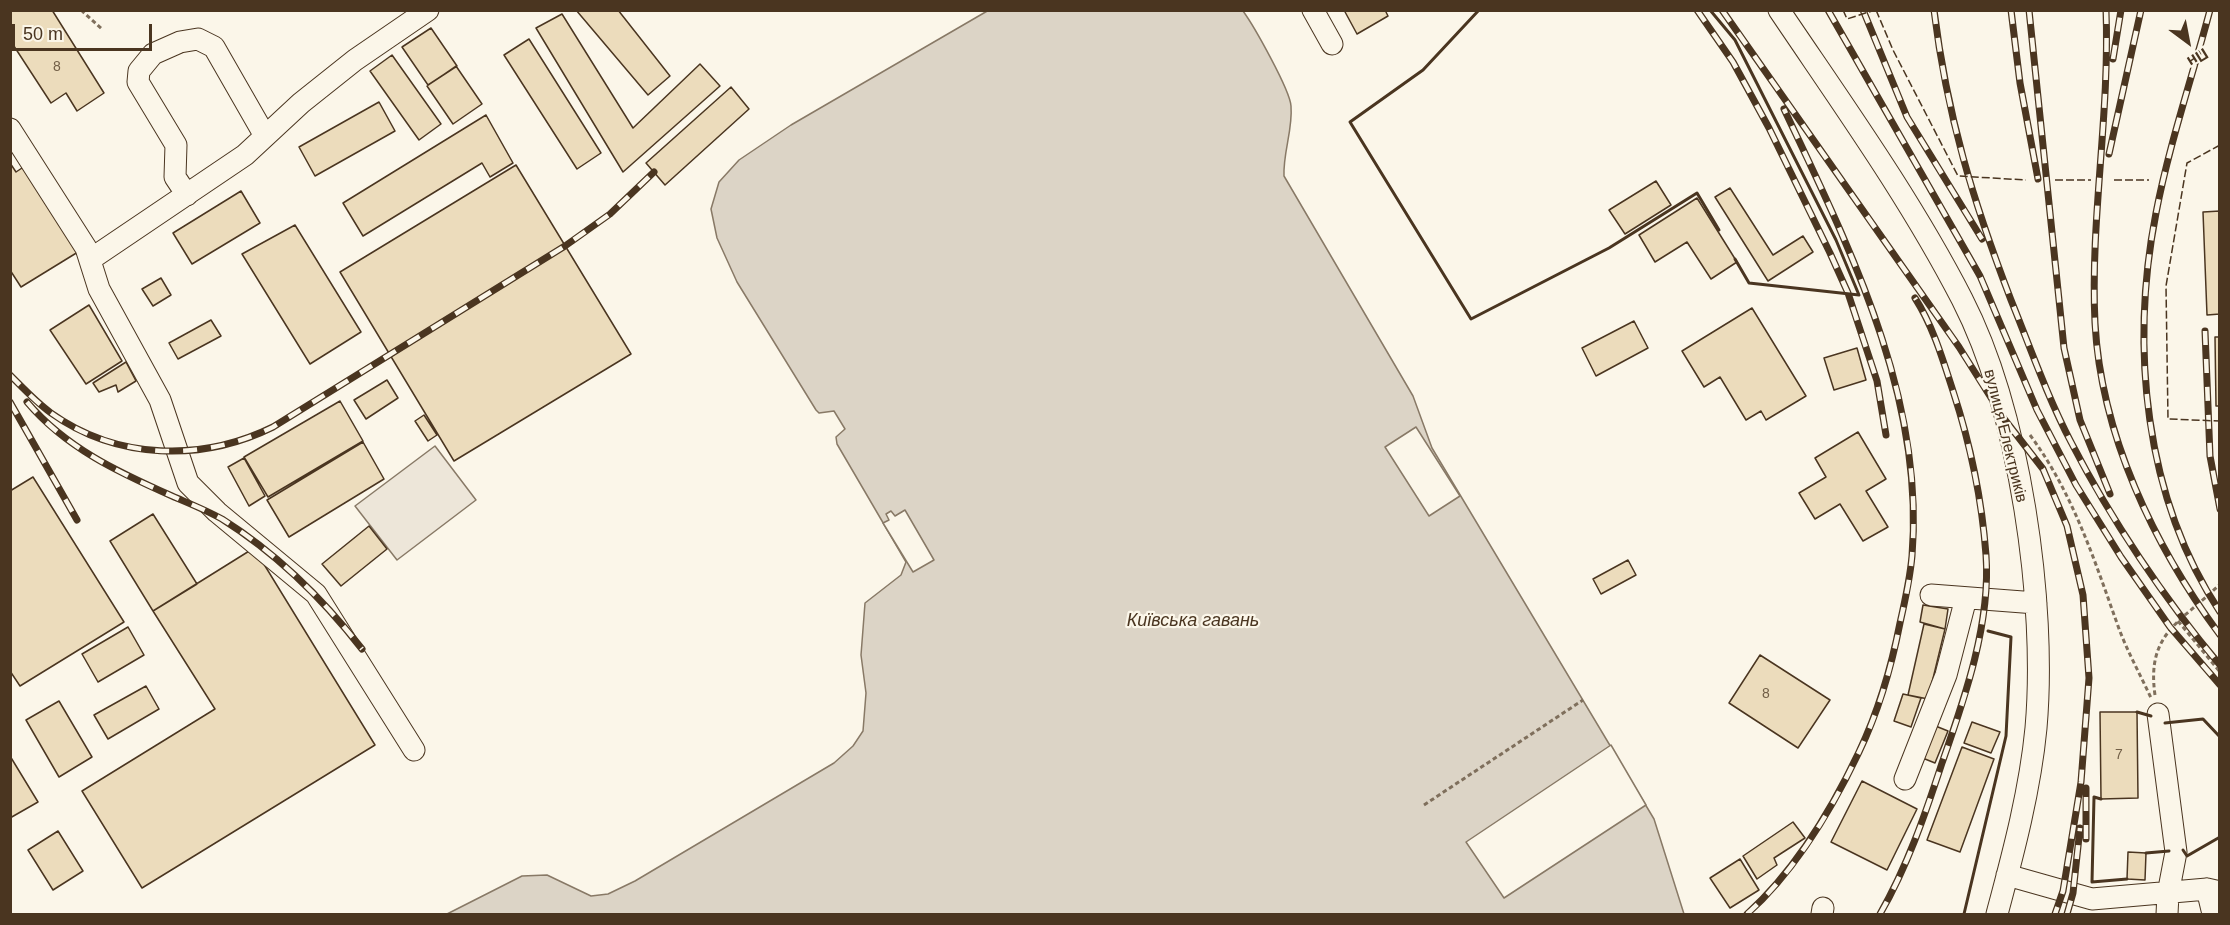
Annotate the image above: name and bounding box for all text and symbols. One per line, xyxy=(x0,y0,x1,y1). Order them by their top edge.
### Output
scale bar xyxy=(15,12,154,50)
north arrow xyxy=(2158,12,2218,72)
text: 50 m xyxy=(23,24,63,44)
text: Пн xyxy=(2184,45,2211,71)
house number: 8 xyxy=(53,59,61,75)
street label: вулиця Електриків xyxy=(1979,367,2031,505)
water label: Київська гавань xyxy=(1127,610,1259,632)
house number: 8 xyxy=(1762,686,1770,702)
house number: 7 xyxy=(2115,747,2123,763)

